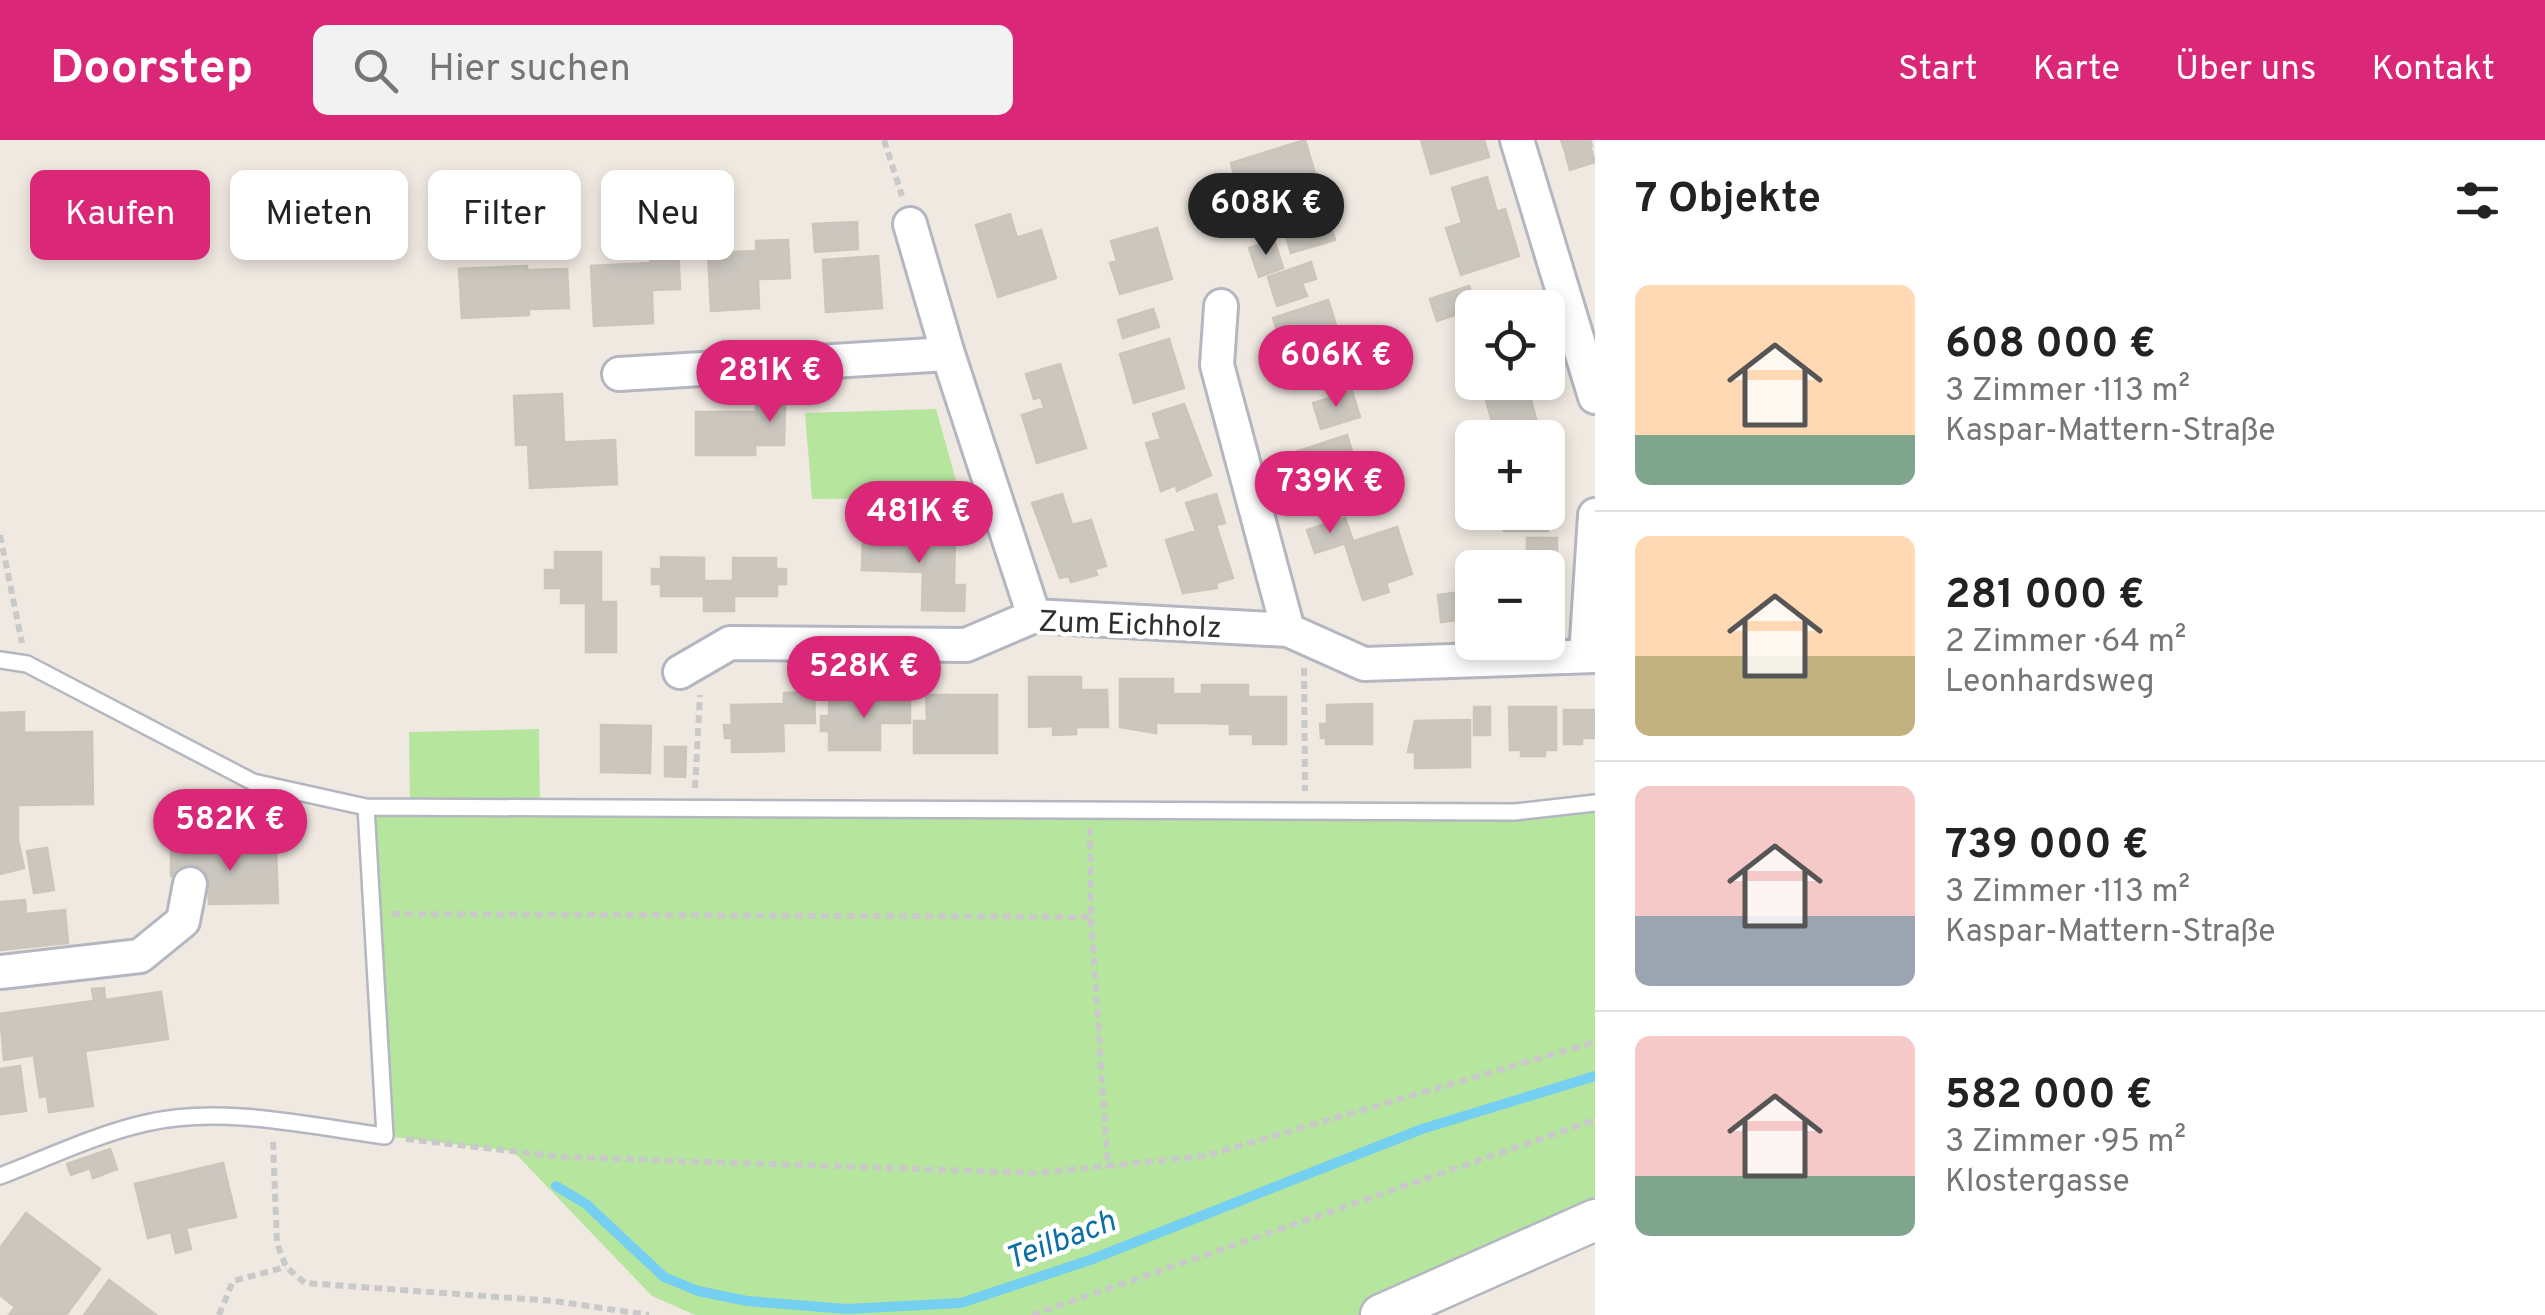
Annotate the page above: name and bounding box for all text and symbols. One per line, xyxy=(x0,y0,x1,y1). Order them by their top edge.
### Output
search box xyxy=(313,25,1013,115)
text: Doorstep xyxy=(50,40,253,100)
icon: search xyxy=(348,43,403,98)
text: Hier suchen xyxy=(428,46,631,95)
text: Start xyxy=(1898,48,1978,92)
text: Karte xyxy=(2033,48,2120,92)
text: Über uns xyxy=(2175,48,2316,92)
text: Kontakt xyxy=(2371,48,2495,92)
chip: Kaufen xyxy=(30,170,210,260)
chip: Mieten xyxy=(230,170,408,260)
chip: Filter xyxy=(428,170,581,260)
chip: Neu xyxy=(601,170,734,260)
pin: 608K € xyxy=(1185,173,1347,258)
icon: filters xyxy=(2450,173,2505,228)
text: 7 Objekte xyxy=(1635,174,1821,227)
text: 608K € xyxy=(1210,185,1322,225)
map controls xyxy=(1455,290,1565,660)
button: locate xyxy=(1455,290,1565,400)
text: 608 000 € xyxy=(1945,319,2156,372)
pin: 606K € xyxy=(1255,325,1417,410)
icon: home xyxy=(1715,325,1835,445)
text: 606K € xyxy=(1280,337,1392,377)
pin: 281K € xyxy=(689,340,851,425)
text: 281K € xyxy=(718,352,822,392)
text: 3 Zimmer · 113 m² xyxy=(1945,372,2190,412)
text: Kaspar-Mattern-Straße xyxy=(1945,412,2275,452)
button: + xyxy=(1455,420,1565,530)
pin: 739K € xyxy=(1249,451,1411,536)
text: 739K € xyxy=(1277,463,1383,503)
pin: 481K € xyxy=(838,481,1000,566)
text: 481K € xyxy=(867,493,971,533)
button: − xyxy=(1455,550,1565,660)
text: 281 000 € xyxy=(1945,570,2145,623)
icon: home xyxy=(1715,576,1835,696)
street label: Zum Eichholz xyxy=(1038,605,1222,648)
text: 2 Zimmer · 64 m² xyxy=(1945,623,2186,663)
pin: 528K € xyxy=(783,636,945,721)
text: 528K € xyxy=(809,648,919,688)
text: Leonhardsweg xyxy=(1945,663,2155,703)
pin: 582K € xyxy=(149,789,311,874)
text: 582K € xyxy=(175,801,285,841)
text: 739 000 € xyxy=(1945,820,2149,873)
icon: home xyxy=(1715,826,1835,946)
text: 3 Zimmer · 113 m² xyxy=(1945,873,2190,913)
text: Kaspar-Mattern-Straße xyxy=(1945,913,2275,953)
text: 582 000 € xyxy=(1945,1070,2153,1123)
icon: home xyxy=(1715,1076,1835,1196)
text: 3 Zimmer · 95 m² xyxy=(1945,1123,2186,1163)
text: Klostergasse xyxy=(1945,1163,2130,1203)
water label: Teilbach xyxy=(1000,1202,1122,1281)

